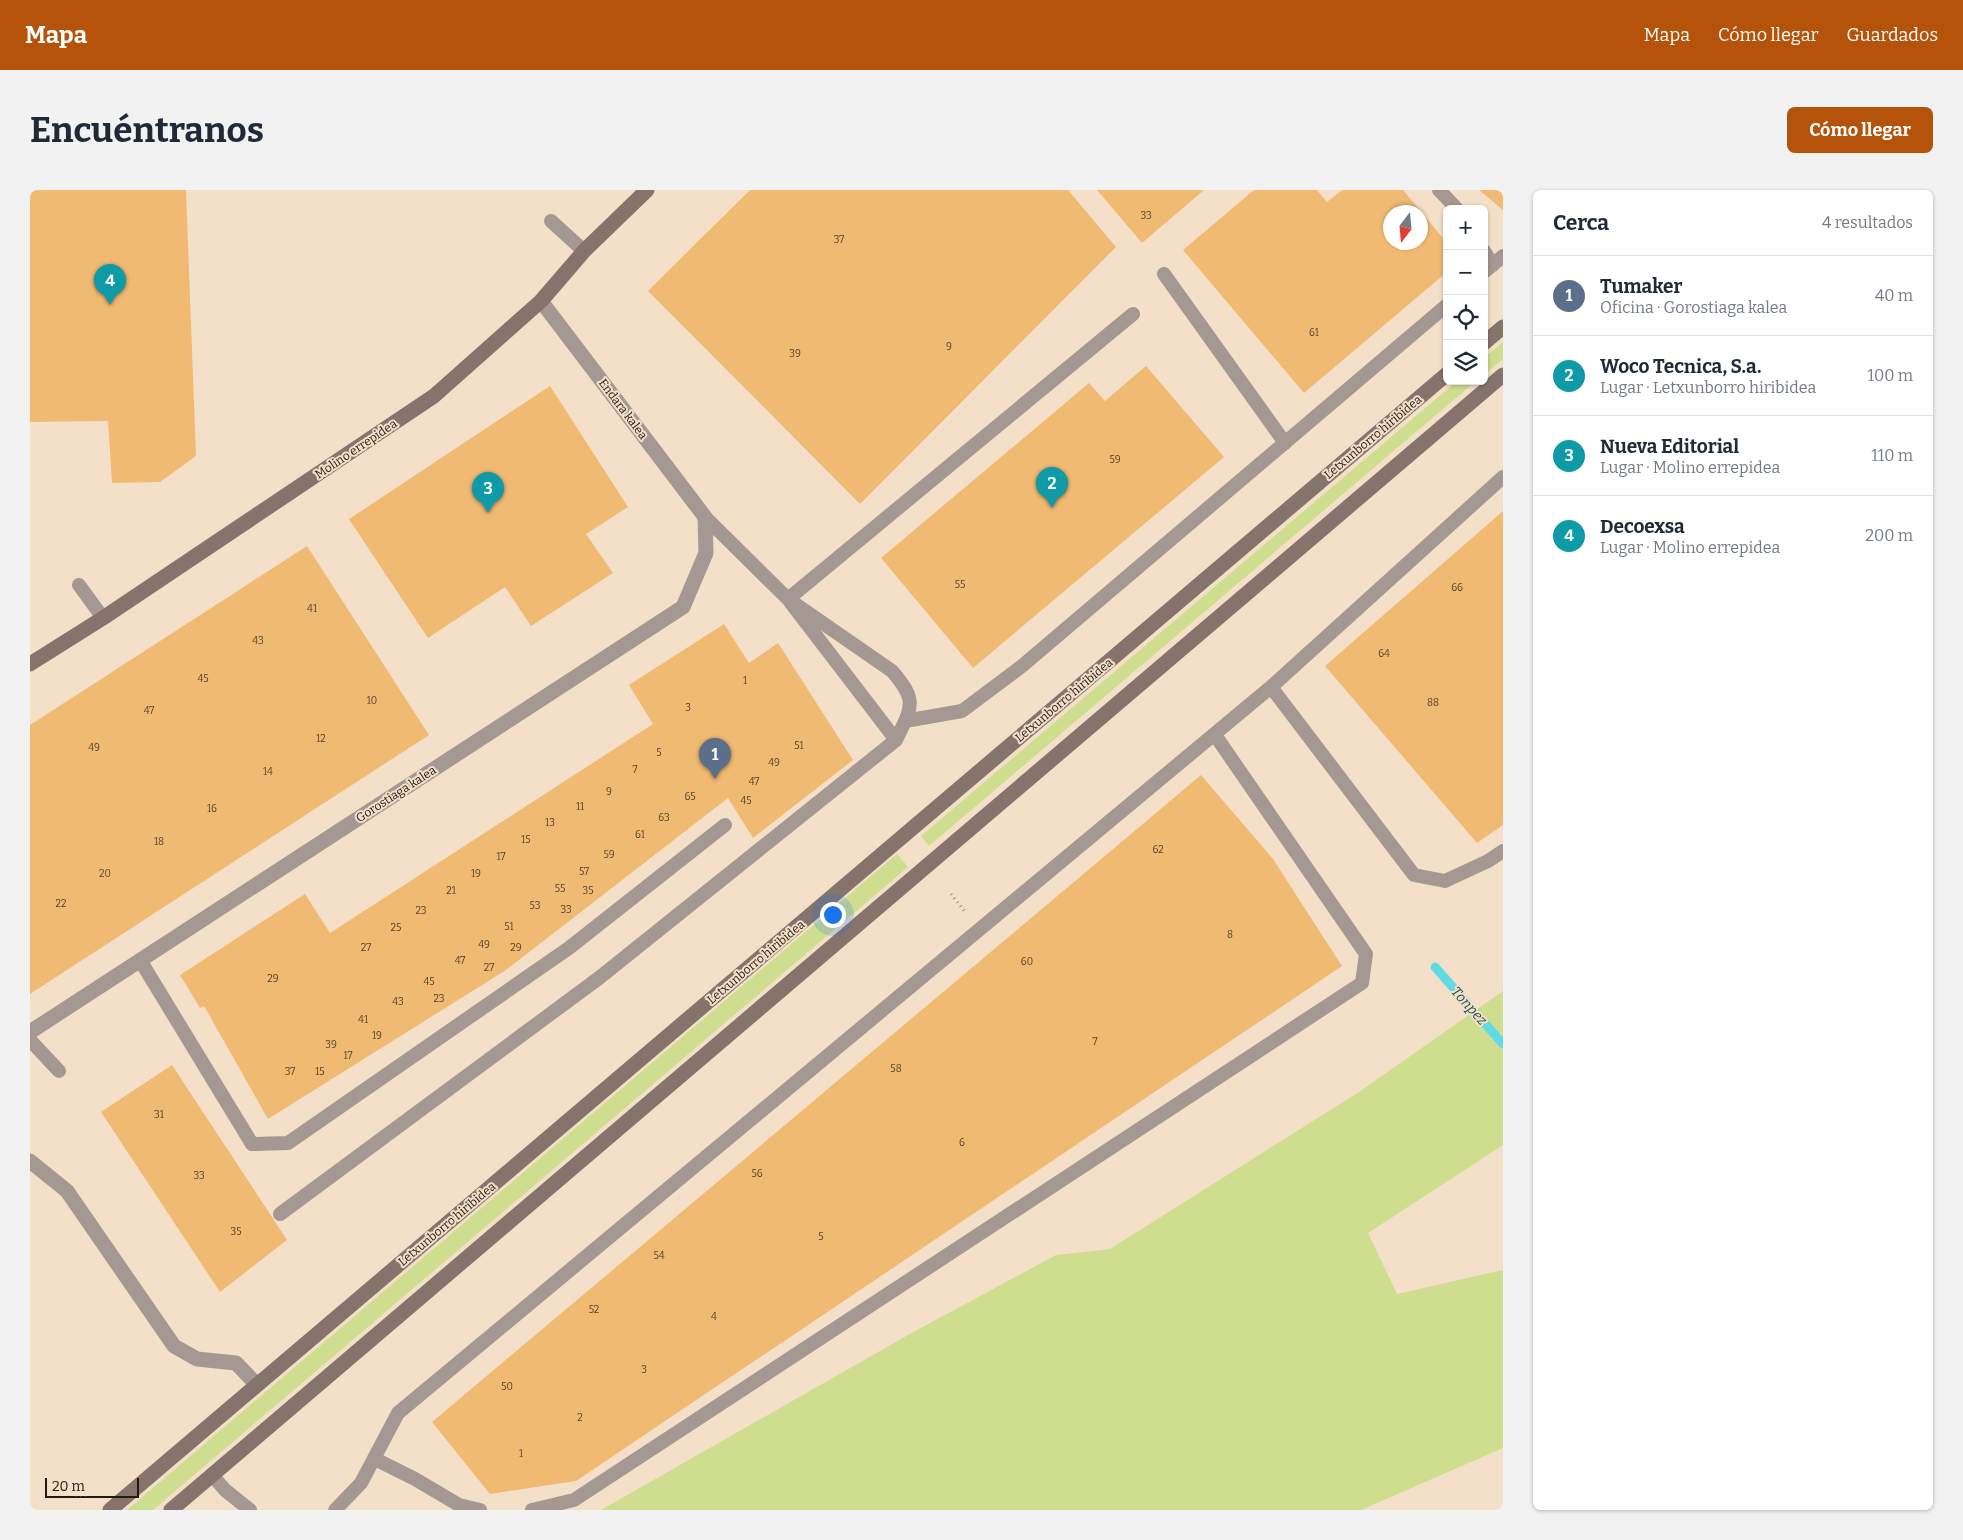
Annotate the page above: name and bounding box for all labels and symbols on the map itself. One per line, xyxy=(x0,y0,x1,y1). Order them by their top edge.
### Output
north arrow xyxy=(1383,205,1428,250)
house number: 33 xyxy=(1140,210,1152,222)
house number: 37 xyxy=(834,234,844,246)
pin: 4 xyxy=(94,264,126,305)
house number: 61 xyxy=(1309,327,1319,339)
house number: 9 xyxy=(946,341,952,353)
house number: 39 xyxy=(789,348,801,360)
street label: Endara kalea xyxy=(596,376,651,442)
street label: Letxunborro hiribidea xyxy=(1322,392,1425,482)
street label: Molino errepidea xyxy=(312,416,400,482)
house number: 59 xyxy=(1109,454,1121,466)
pin: 2 xyxy=(1036,467,1068,508)
pin: 3 xyxy=(472,472,504,513)
house number: 55 xyxy=(955,579,965,591)
house number: 66 xyxy=(1451,582,1463,594)
house number: 41 xyxy=(307,603,317,615)
house number: 43 xyxy=(252,635,264,647)
house number: 64 xyxy=(1378,648,1390,660)
street label: Letxunborro hiribidea xyxy=(1013,655,1116,745)
house number: 45 xyxy=(197,673,209,685)
house number: 1 xyxy=(743,675,747,687)
house number: 10 xyxy=(367,695,377,707)
house number: 88 xyxy=(1427,697,1439,709)
house number: 3 xyxy=(685,702,691,714)
house number: 47 xyxy=(144,705,154,717)
house number: 12 xyxy=(316,733,326,745)
pin: 1 xyxy=(699,738,731,779)
house number: 51 xyxy=(794,740,804,752)
house number: 49 xyxy=(88,742,100,754)
house number: 5 xyxy=(656,747,662,759)
house number: 49 xyxy=(768,757,780,769)
street label: Gorostiaga kalea xyxy=(353,763,439,825)
house number: 7 xyxy=(632,764,638,776)
house number: 14 xyxy=(263,766,273,778)
house number: 47 xyxy=(749,776,759,788)
house number: 9 xyxy=(606,786,612,798)
house number: 65 xyxy=(684,791,696,803)
house number: 45 xyxy=(740,795,752,807)
house number: 11 xyxy=(576,801,584,813)
house number: 16 xyxy=(207,803,217,815)
house number: 63 xyxy=(658,812,670,824)
house number: 13 xyxy=(545,817,555,829)
house number: 61 xyxy=(635,829,645,841)
house number: 15 xyxy=(521,834,531,846)
house number: 18 xyxy=(154,836,164,848)
house number: 62 xyxy=(1152,844,1164,856)
house number: 59 xyxy=(603,849,615,861)
house number: 17 xyxy=(497,851,505,863)
house number: 57 xyxy=(579,866,589,878)
house number: 20 xyxy=(99,868,111,880)
house number: 19 xyxy=(471,868,481,880)
house number: 55 xyxy=(555,883,565,895)
house number: 21 xyxy=(446,885,456,897)
house number: 35 xyxy=(582,885,594,897)
house number: 22 xyxy=(56,898,66,910)
house number: 53 xyxy=(530,900,541,912)
your location xyxy=(820,902,846,928)
house number: 33 xyxy=(560,904,572,916)
house number: 23 xyxy=(415,905,427,917)
street label: Letxunborro hiribidea xyxy=(705,917,808,1007)
house number: 51 xyxy=(504,921,514,933)
house number: 25 xyxy=(391,922,401,934)
house number: 8 xyxy=(1227,929,1233,941)
house number: 49 xyxy=(478,939,490,951)
house number: 27 xyxy=(361,942,371,954)
house number: 29 xyxy=(510,942,522,954)
house number: 47 xyxy=(455,955,465,967)
house number: 60 xyxy=(1021,956,1033,968)
house number: 27 xyxy=(484,962,494,974)
house number: 29 xyxy=(267,973,279,985)
house number: 45 xyxy=(423,976,435,988)
water label: Tonpez xyxy=(1447,983,1491,1029)
house number: 23 xyxy=(433,993,445,1005)
house number: 43 xyxy=(392,996,404,1008)
house number: 41 xyxy=(358,1014,368,1026)
house number: 19 xyxy=(372,1030,382,1042)
house number: 7 xyxy=(1092,1036,1098,1048)
house number: 39 xyxy=(325,1039,337,1051)
house number: 17 xyxy=(344,1050,352,1062)
house number: 58 xyxy=(890,1063,902,1075)
house number: 37 xyxy=(285,1066,295,1078)
house number: 15 xyxy=(315,1066,325,1078)
house number: 31 xyxy=(154,1109,164,1121)
house number: 6 xyxy=(959,1137,965,1149)
house number: 56 xyxy=(751,1168,763,1180)
house number: 33 xyxy=(193,1170,205,1182)
street label: Letxunborro hiribidea xyxy=(396,1179,499,1269)
house number: 35 xyxy=(230,1226,242,1238)
house number: 5 xyxy=(818,1231,824,1243)
house number: 54 xyxy=(653,1250,665,1262)
house number: 52 xyxy=(589,1304,599,1316)
house number: 4 xyxy=(711,1311,717,1323)
house number: 3 xyxy=(641,1364,647,1376)
house number: 50 xyxy=(501,1381,513,1393)
house number: 2 xyxy=(577,1412,583,1424)
house number: 1 xyxy=(519,1448,523,1460)
scale bar xyxy=(45,1475,139,1498)

